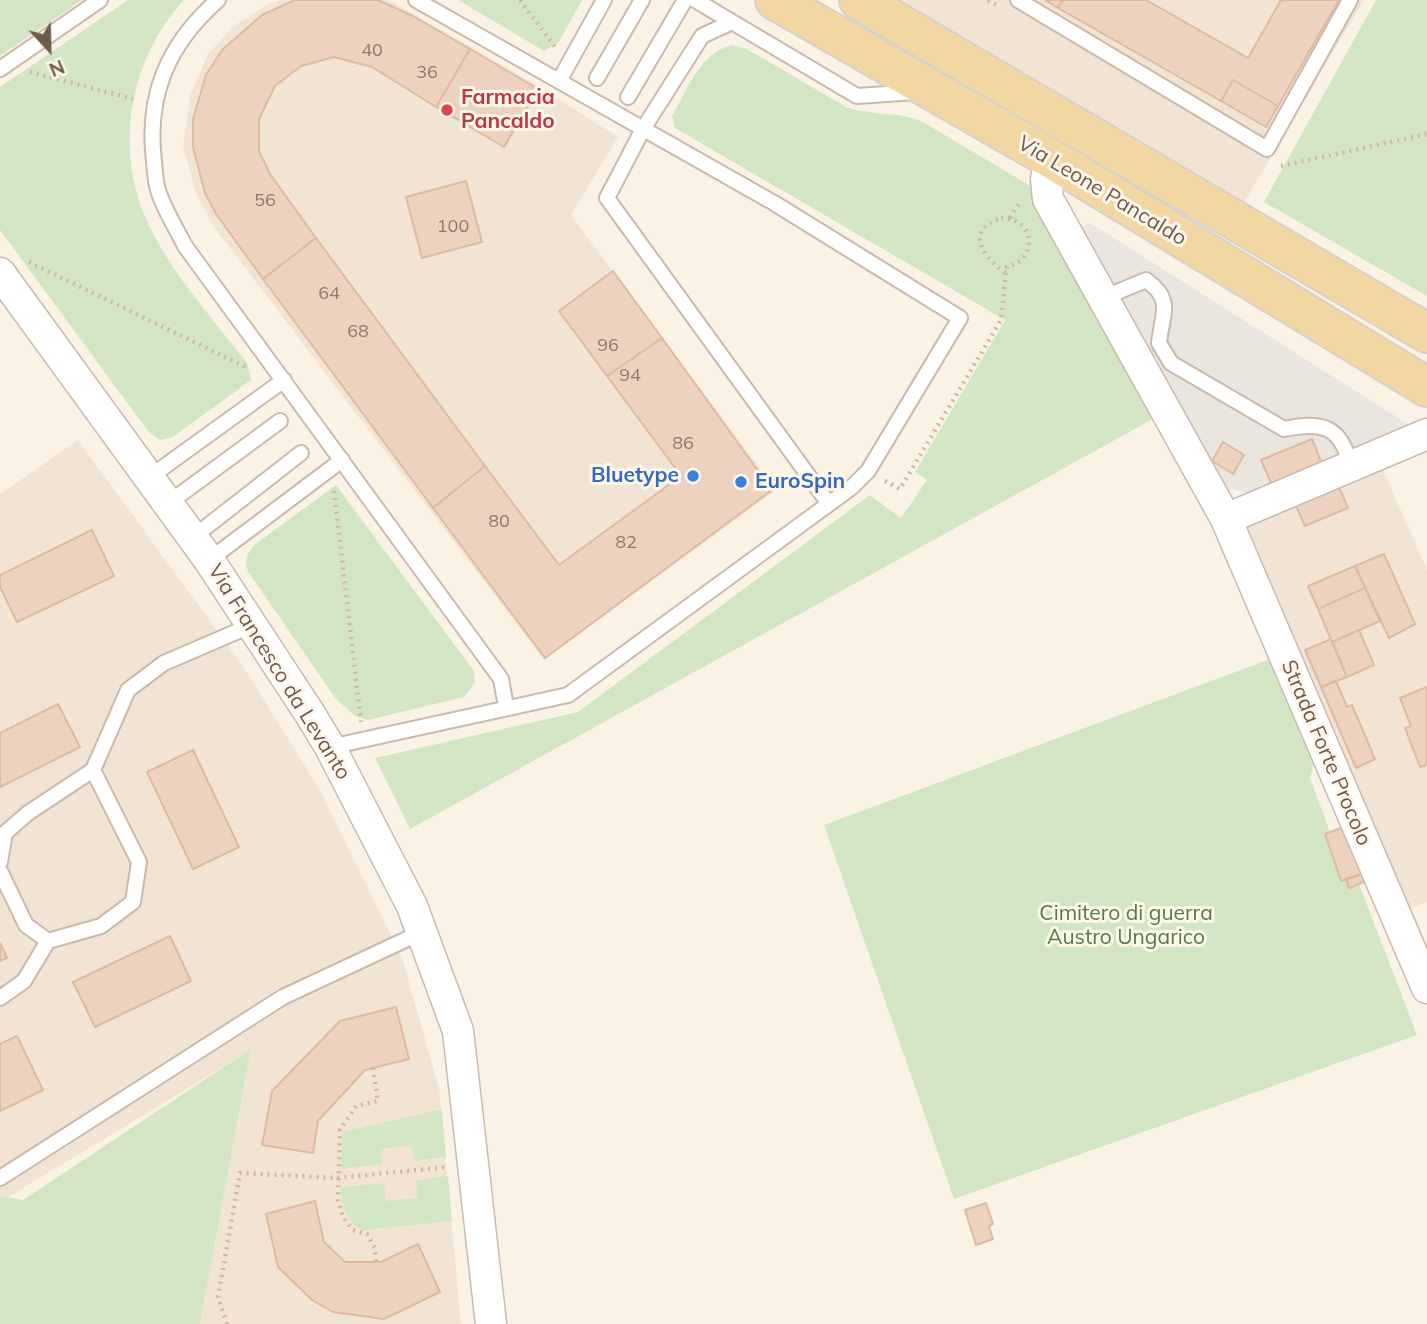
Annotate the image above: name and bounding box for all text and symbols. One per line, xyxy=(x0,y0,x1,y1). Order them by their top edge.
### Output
north arrow xyxy=(14,14,84,84)
house number: 40 xyxy=(361,40,383,62)
text: N xyxy=(46,55,68,82)
house number: 36 xyxy=(416,62,438,84)
place label: Farmacia Pancaldo xyxy=(461,85,555,135)
marker: Farmacia Pancaldo xyxy=(439,102,455,118)
street label: Via Leone Pancaldo xyxy=(1013,131,1191,251)
house number: 56 xyxy=(254,190,276,212)
house number: 100 xyxy=(437,216,469,238)
house number: 64 xyxy=(318,283,340,305)
house number: 68 xyxy=(347,321,369,343)
house number: 96 xyxy=(597,335,619,357)
house number: 94 xyxy=(619,365,641,387)
house number: 86 xyxy=(672,433,694,455)
place label: Bluetype xyxy=(591,463,679,489)
marker: Bluetype xyxy=(685,468,701,484)
place label: EuroSpin xyxy=(755,469,845,495)
marker: EuroSpin xyxy=(733,474,749,490)
house number: 80 xyxy=(488,511,510,533)
house number: 82 xyxy=(615,532,637,554)
street label: Via Francesco da Levanto xyxy=(202,559,356,785)
street label: Strada Forte Procolo xyxy=(1276,656,1376,850)
park label: Cimitero di guerra Austro Ungarico xyxy=(1039,901,1213,951)

